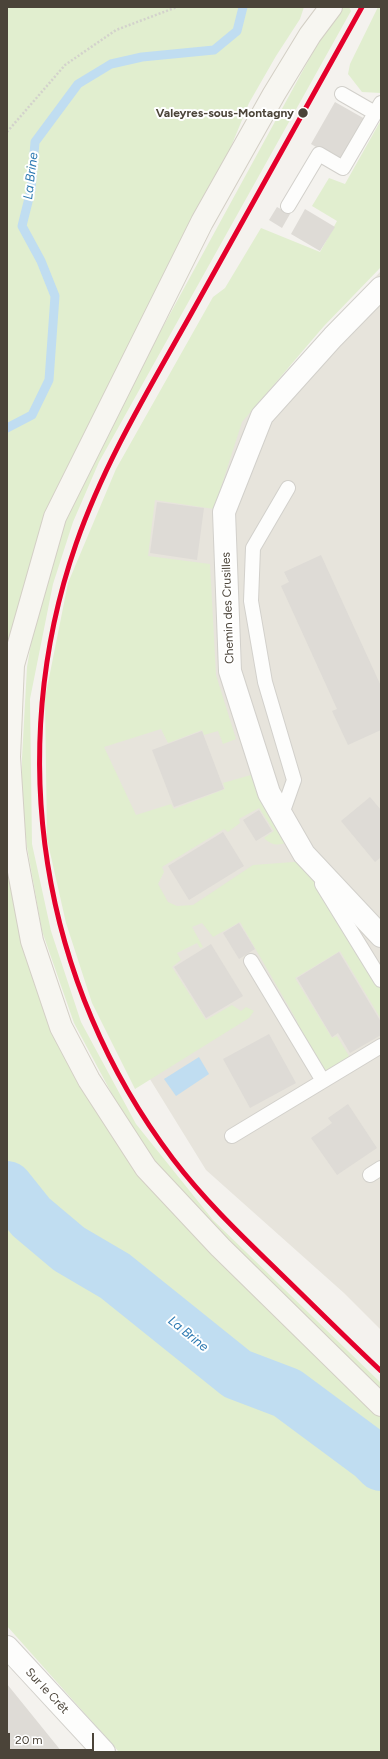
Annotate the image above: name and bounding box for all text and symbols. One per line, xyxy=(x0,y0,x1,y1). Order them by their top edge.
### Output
place label: Valeyres-sous-Montagny xyxy=(156,106,294,120)
marker: Valeyres-sous-Montagny xyxy=(296,106,310,120)
water label: La Brine xyxy=(20,152,42,200)
street label: Chemin des Crusilles xyxy=(219,552,237,664)
water label: La Brine xyxy=(165,1313,211,1355)
street label: Sur le Crêt xyxy=(22,1665,72,1717)
scale bar xyxy=(10,1725,96,1751)
text: 20 m xyxy=(15,1733,43,1747)

